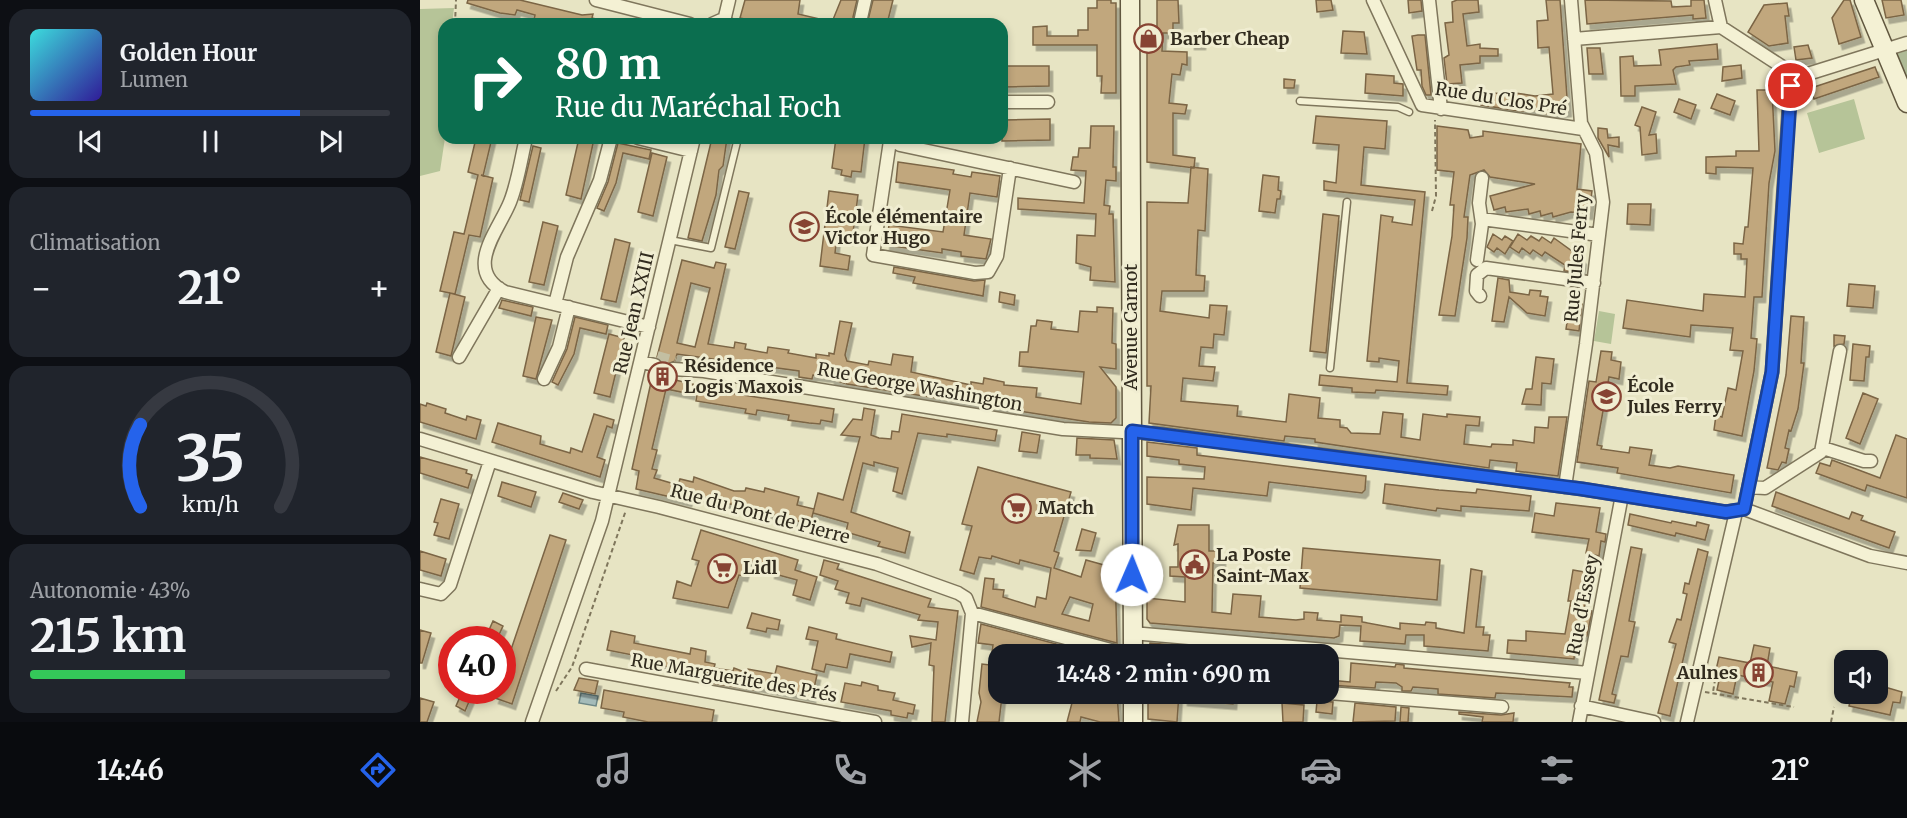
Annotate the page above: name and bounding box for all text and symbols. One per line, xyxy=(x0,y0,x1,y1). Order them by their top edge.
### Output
shop icon: Barber Cheap xyxy=(1133,23,1165,55)
place label: Barber Cheap xyxy=(1170,27,1290,50)
text: 80 m xyxy=(555,38,661,90)
text: Golden Hour xyxy=(120,39,257,67)
icon: right xyxy=(456,42,534,120)
pin xyxy=(1765,60,1816,111)
text: Lumen xyxy=(120,67,188,92)
icon: arrive xyxy=(1774,69,1807,102)
street label: Rue du Clos Pré xyxy=(1434,77,1569,120)
text: Rue du Maréchal Foch xyxy=(555,90,841,124)
icon: previous xyxy=(74,125,107,158)
icon: pause xyxy=(194,125,227,158)
icon: next xyxy=(314,125,347,158)
street label: Rue Jules Ferry xyxy=(1559,192,1594,323)
place label: École élémentaire Victor Hugo xyxy=(824,205,983,249)
school or university icon: École élémentaire Victor Hugo xyxy=(788,211,820,243)
text: Climatisation xyxy=(30,230,161,255)
street label: Rue Jean XXIII xyxy=(608,249,659,376)
text: 21° xyxy=(177,260,243,316)
street label: Avenue Carnot xyxy=(1119,264,1142,391)
text: − xyxy=(30,268,52,309)
text: + xyxy=(368,268,390,309)
place label: Résidence Logis Maxois xyxy=(684,354,803,398)
street label: Rue George Washington xyxy=(816,357,1025,416)
building icon: Résidence Logis Maxois xyxy=(647,360,679,392)
place label: École Jules Ferry xyxy=(1626,374,1723,418)
school or university icon: École Jules Ferry xyxy=(1590,380,1622,412)
text: 35 xyxy=(175,420,245,498)
street label: Rue du Pont de Pierre xyxy=(668,478,852,549)
text: km/h xyxy=(182,492,238,519)
supermarket icon: Match xyxy=(1001,492,1033,524)
place label: Match xyxy=(1038,496,1094,519)
position arrow xyxy=(1100,543,1164,607)
place label: La Poste Saint-Max xyxy=(1216,543,1309,587)
public building icon: La Poste Saint-Max xyxy=(1179,549,1211,581)
supermarket icon: Lidl xyxy=(706,552,738,584)
street label: Rue d'Essey xyxy=(1561,552,1604,657)
place label: Lidl xyxy=(743,556,778,579)
text: Autonomie · 43% xyxy=(30,578,190,603)
text: 215 km xyxy=(30,608,186,664)
speed limit sign: 40 xyxy=(438,626,516,704)
street label: Rue Marguerite des Prés xyxy=(629,648,839,707)
map controls xyxy=(1834,650,1888,704)
button: sound xyxy=(1834,650,1888,704)
building icon: Aulnes xyxy=(1743,657,1775,689)
text: 14:48 · 2 min · 690 m xyxy=(1056,660,1271,688)
place label: Aulnes xyxy=(1676,661,1738,684)
icon: directions xyxy=(357,749,399,791)
icon: music xyxy=(593,749,635,791)
icon: phone xyxy=(829,749,871,791)
icon: climate xyxy=(1064,749,1106,791)
icon: car xyxy=(1300,749,1342,791)
icon: filters xyxy=(1536,749,1578,791)
text: 14:46 xyxy=(97,753,164,787)
text: 21° xyxy=(1771,753,1810,787)

